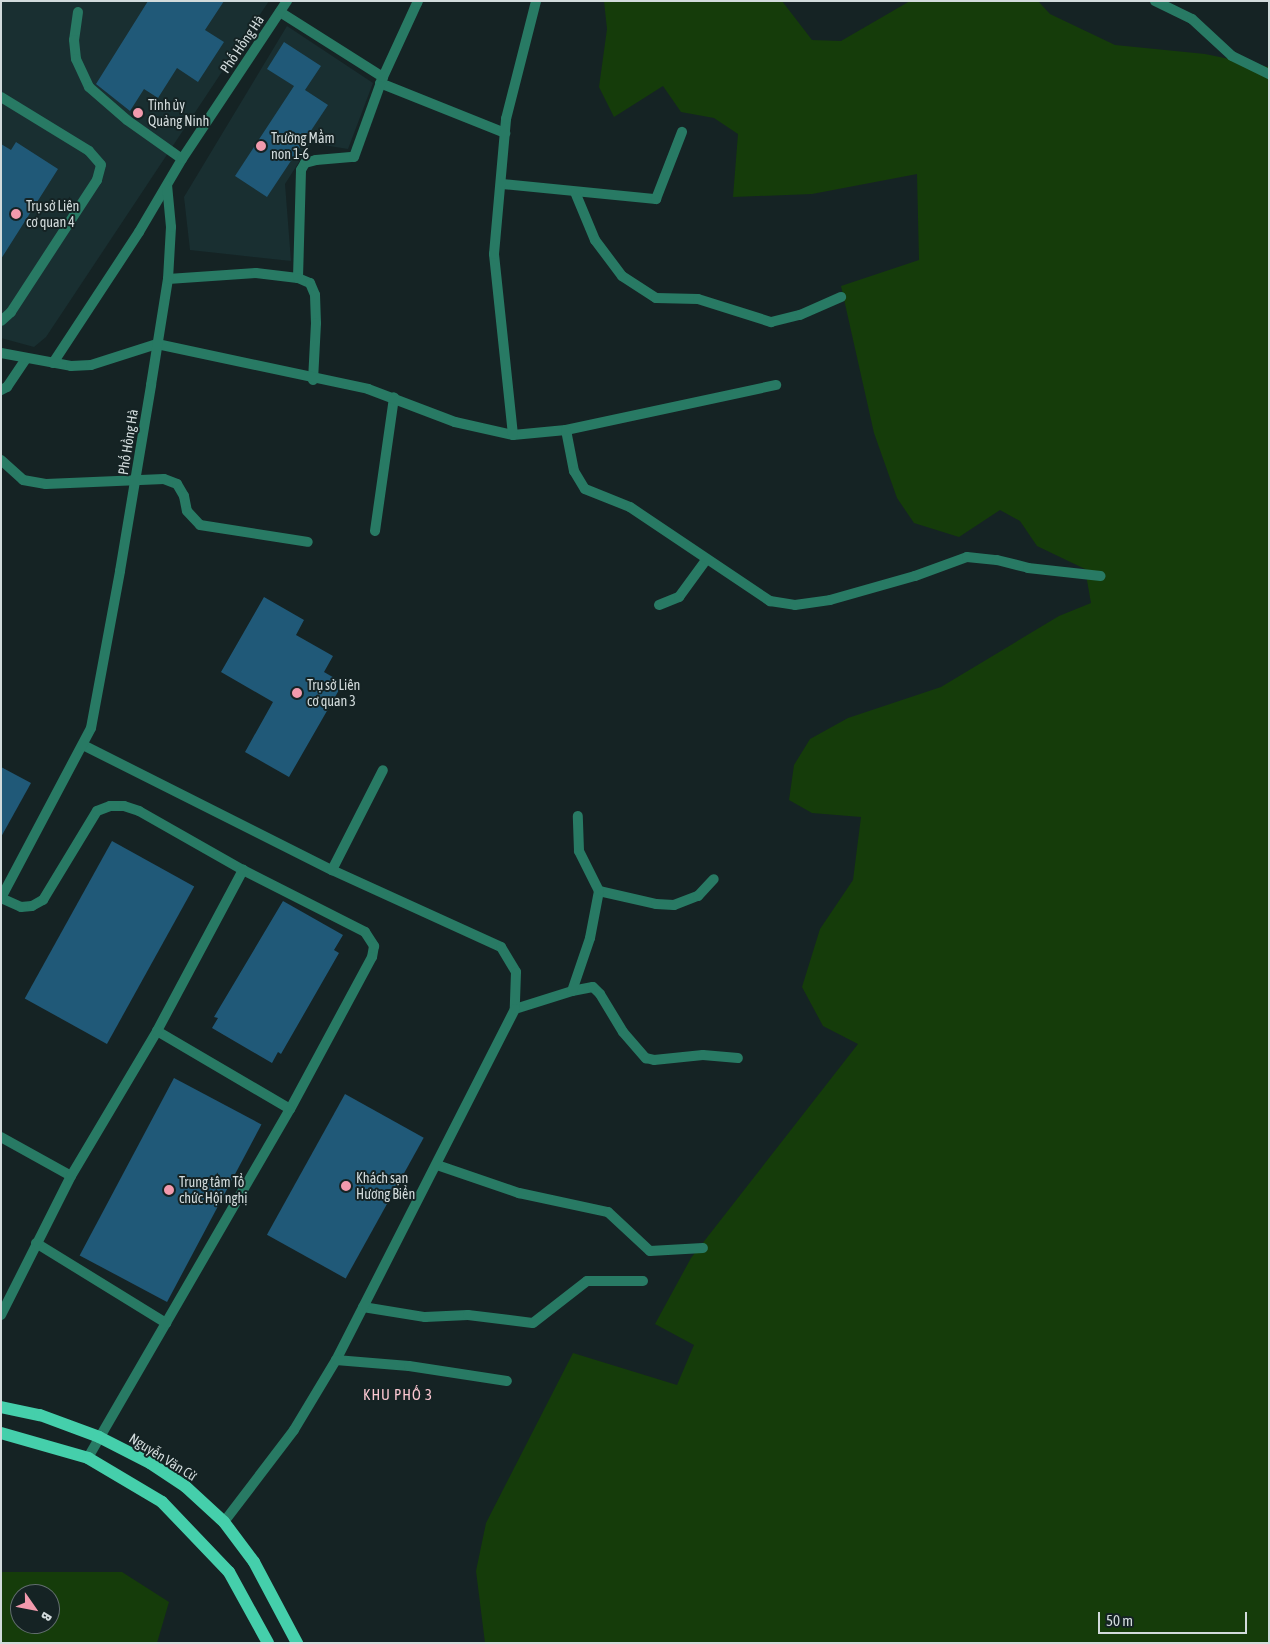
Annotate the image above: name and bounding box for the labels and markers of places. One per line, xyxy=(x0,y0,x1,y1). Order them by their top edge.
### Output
place label: Tỉnh ủy Quảng Ninh xyxy=(148,97,209,130)
marker: Tỉnh ủy Quảng Ninh xyxy=(132,107,144,119)
place label: Trường Mầm non 1-6 xyxy=(271,130,334,162)
marker: Trường Mầm non 1-6 xyxy=(255,140,267,152)
place label: Trụ sở Liên cơ quan 4 xyxy=(26,198,79,230)
marker: Trụ sở Liên cơ quan 4 xyxy=(10,208,22,220)
place label: Trụ sở Liên cơ quan 3 xyxy=(307,677,360,710)
marker: Trụ sở Liên cơ quan 3 xyxy=(291,687,303,699)
place label: Khách sạn Hương Biển xyxy=(356,1170,415,1202)
place label: Trung tâm Tổ chức Hội nghị xyxy=(179,1174,248,1206)
marker: Khách sạn Hương Biển xyxy=(340,1180,352,1192)
marker: Trung tâm Tổ chức Hội nghị xyxy=(163,1184,175,1196)

